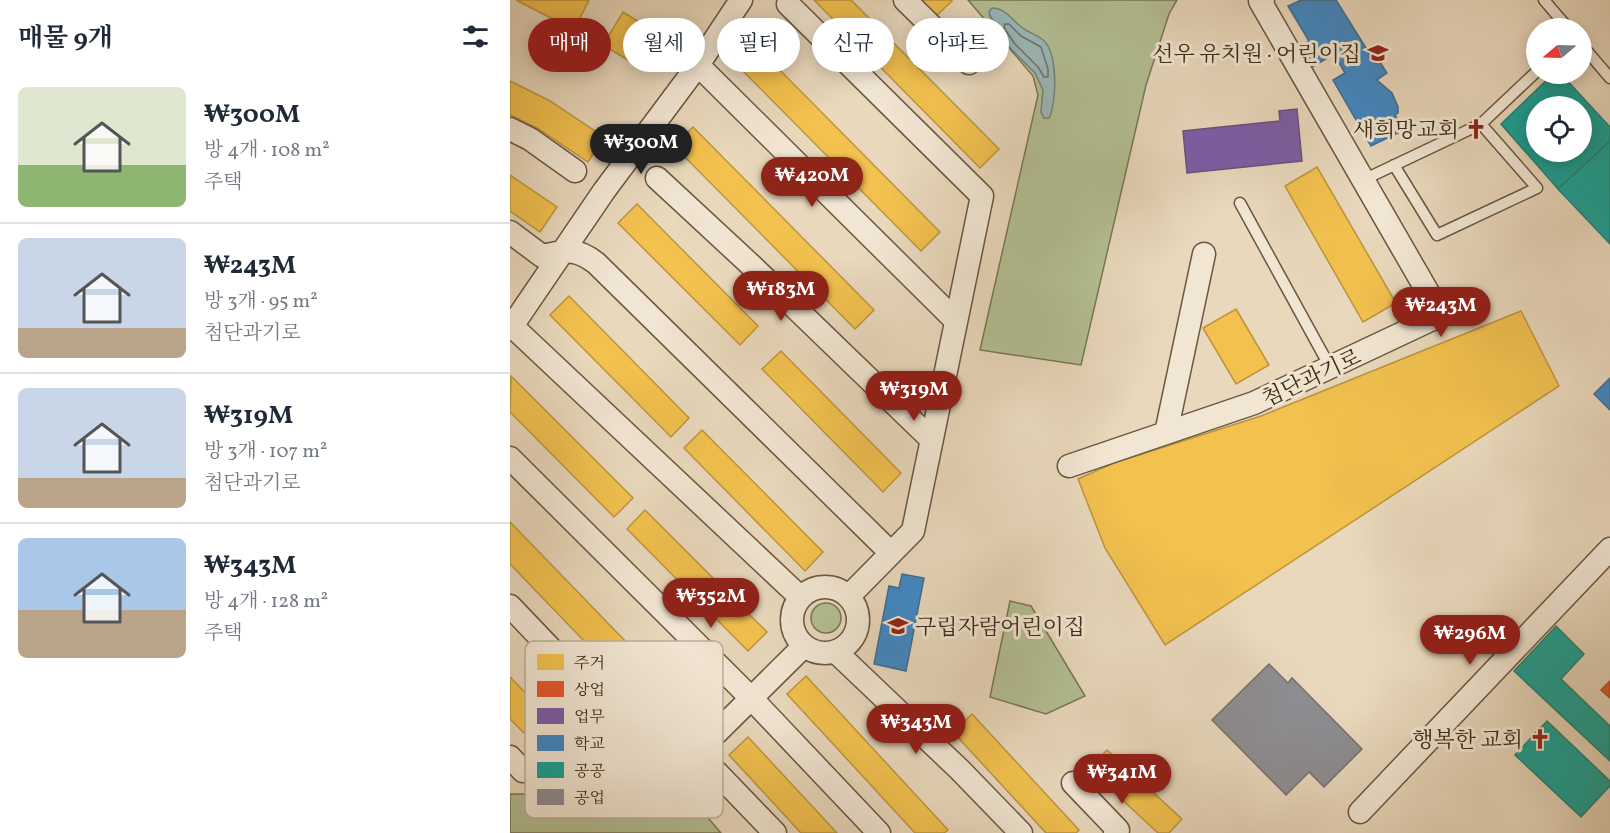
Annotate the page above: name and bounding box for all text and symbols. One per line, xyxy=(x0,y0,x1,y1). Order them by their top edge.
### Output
chip: 매매 xyxy=(528,18,611,72)
chip: 월세 xyxy=(623,18,705,72)
chip: 필터 xyxy=(717,18,800,72)
chip: 신규 xyxy=(812,18,894,72)
chip: 아파트 xyxy=(906,18,1009,72)
north arrow xyxy=(1526,18,1592,84)
map controls xyxy=(1526,18,1592,162)
icon: filters xyxy=(459,20,492,53)
text: 매물 9개 xyxy=(18,21,113,57)
place label: 선우 유치원 · 어린이집 xyxy=(1152,40,1361,71)
school or university icon: 선우 유치원 · 어린이집 xyxy=(1366,41,1390,65)
button: locate xyxy=(1526,96,1592,162)
text: ₩300M xyxy=(204,97,300,133)
icon: home xyxy=(66,111,138,183)
place label: 새희망교회 xyxy=(1353,116,1459,147)
church icon: 새희망교회 xyxy=(1464,117,1488,141)
pin: ₩300M xyxy=(599,124,683,175)
text: ₩300M xyxy=(604,129,678,157)
text: 방 4개 · 108 m² xyxy=(204,137,330,165)
pin: ₩420M xyxy=(770,157,854,208)
text: ₩420M xyxy=(775,162,849,190)
text: 주택 xyxy=(204,169,243,197)
text: ₩243M xyxy=(204,248,296,284)
icon: home xyxy=(66,262,138,334)
pin: ₩183M xyxy=(739,271,823,322)
text: ₩183M xyxy=(747,276,815,304)
pin: ₩243M xyxy=(1399,287,1483,338)
text: 방 3개 · 95 m² xyxy=(204,288,318,316)
text: ₩243M xyxy=(1406,292,1476,320)
text: 첨단과기로 xyxy=(204,320,301,348)
street label: 첨단과기로 xyxy=(1257,343,1367,416)
pin: ₩319M xyxy=(872,371,956,422)
text: ₩319M xyxy=(880,376,948,404)
text: ₩319M xyxy=(204,398,293,434)
icon: home xyxy=(66,412,138,484)
text: 방 3개 · 107 m² xyxy=(204,438,327,466)
text: 첨단과기로 xyxy=(204,470,301,498)
text: ₩343M xyxy=(204,548,296,584)
icon: home xyxy=(66,562,138,634)
pin: ₩352M xyxy=(669,578,753,629)
text: ₩352M xyxy=(676,583,746,611)
text: 방 4개 · 128 m² xyxy=(204,588,328,616)
place label: 구립자람어린이집 xyxy=(915,613,1085,644)
school or university icon: 구립자람어린이집 xyxy=(886,614,910,638)
pin: ₩296M xyxy=(1428,615,1512,666)
text: 주택 xyxy=(204,620,243,648)
text: ₩296M xyxy=(1434,620,1506,648)
legend xyxy=(525,641,723,818)
text: 주거 xyxy=(574,653,605,675)
text: 상업 xyxy=(574,680,605,702)
pin: ₩343M xyxy=(874,704,958,755)
text: 업무 xyxy=(574,707,605,729)
text: ₩343M xyxy=(880,709,952,737)
place label: 행복한 교회 xyxy=(1412,726,1523,757)
church icon: 행복한 교회 xyxy=(1528,727,1552,751)
text: 학교 xyxy=(574,734,605,756)
pin: ₩341M xyxy=(1080,754,1164,805)
text: ₩341M xyxy=(1087,759,1157,787)
text: 공공 xyxy=(574,761,605,783)
text: 공업 xyxy=(574,788,605,810)

